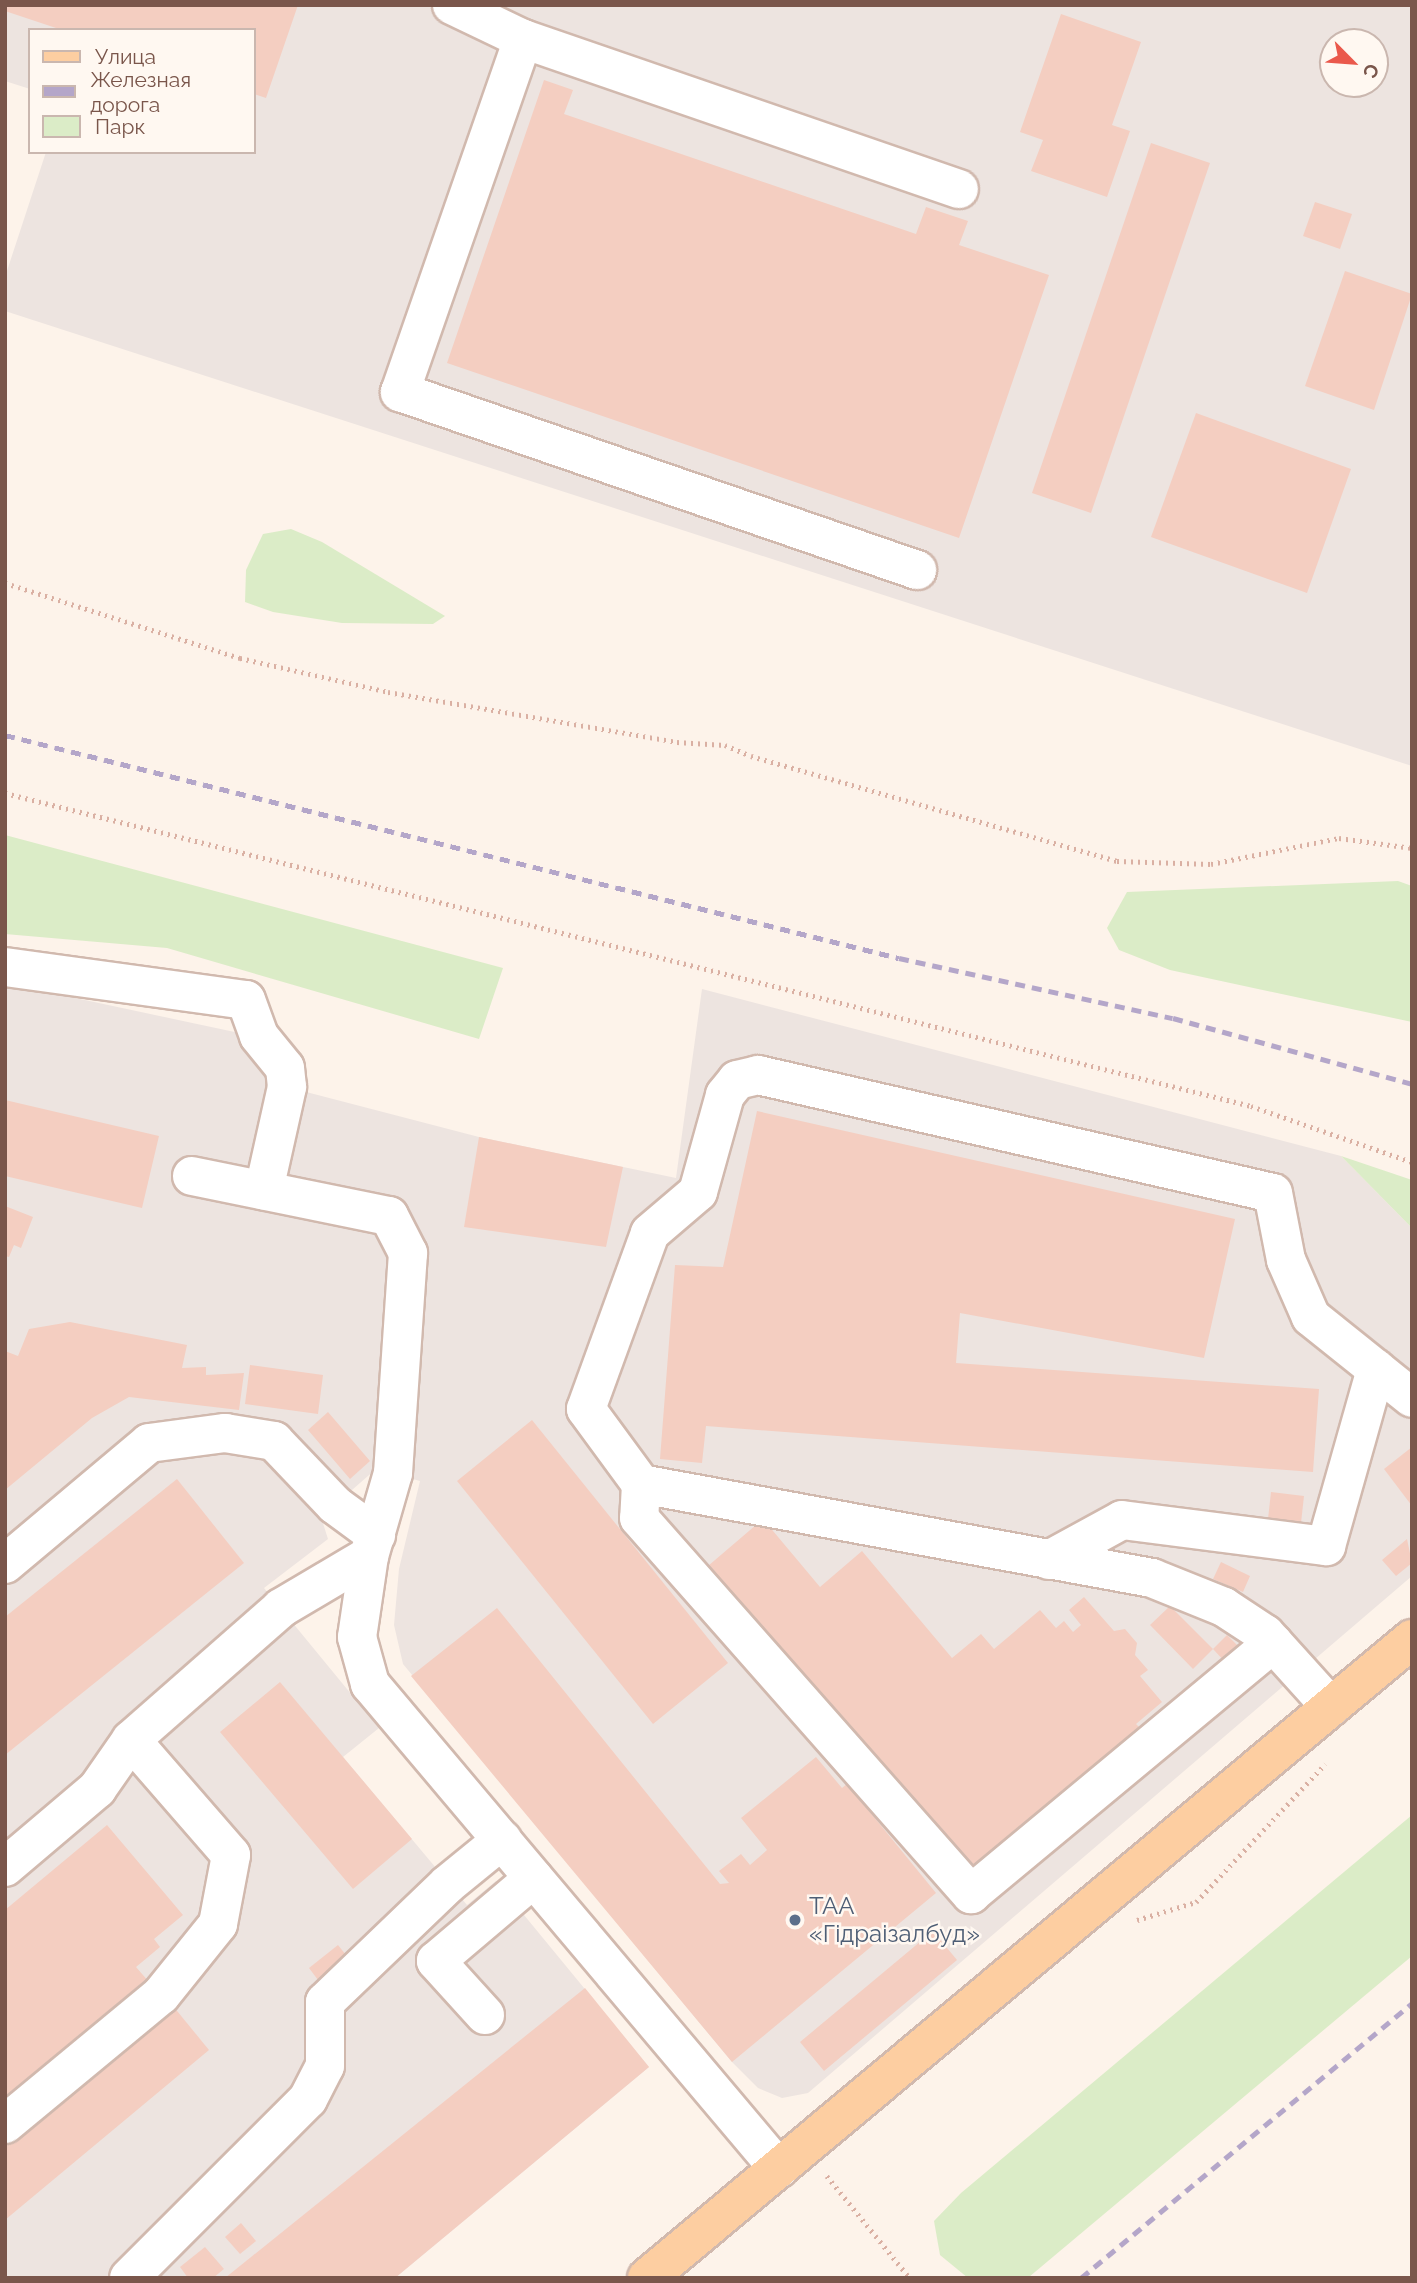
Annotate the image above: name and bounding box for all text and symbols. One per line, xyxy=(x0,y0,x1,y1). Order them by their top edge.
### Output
legend xyxy=(28,28,256,154)
north arrow xyxy=(1319,28,1389,98)
text: Улица xyxy=(95,44,156,69)
text: С xyxy=(1358,60,1384,82)
text: Железная дорога xyxy=(90,67,191,117)
text: Парк xyxy=(95,114,145,139)
place label: ТАА «Гідраізалбуд» xyxy=(809,1892,980,1948)
marker: ТАА «Гідраізалбуд» xyxy=(787,1912,803,1928)

